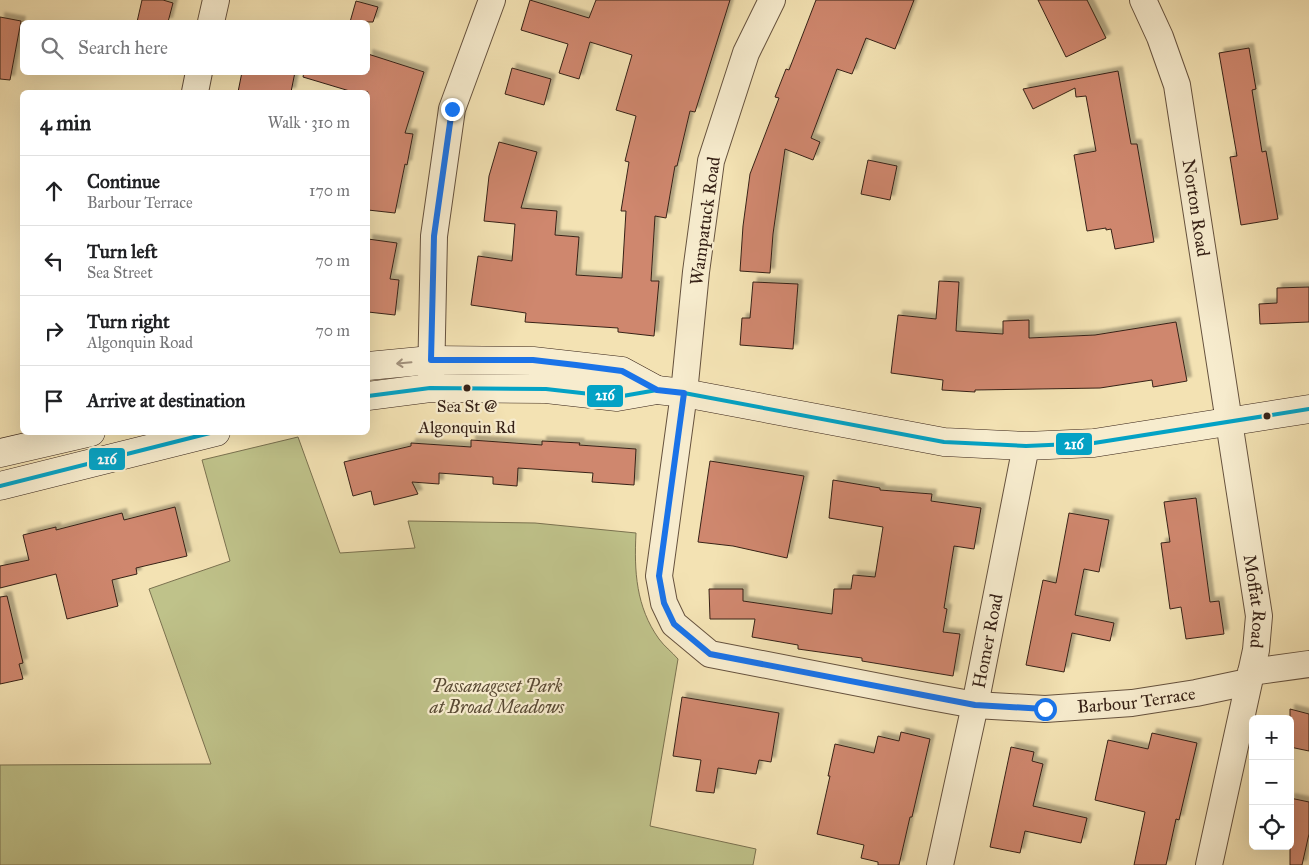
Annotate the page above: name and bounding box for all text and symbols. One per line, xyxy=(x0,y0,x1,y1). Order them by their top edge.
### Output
search box xyxy=(20,20,370,75)
icon: search xyxy=(38,34,66,62)
text: Search here xyxy=(78,36,168,59)
route end xyxy=(441,98,464,121)
text: 4 min xyxy=(40,110,91,136)
text: Walk · 310 m xyxy=(268,113,350,132)
street label: Wampatuck Road xyxy=(685,155,725,287)
street label: Norton Road xyxy=(1178,158,1214,258)
text: Continue xyxy=(87,170,160,193)
icon: ahead xyxy=(40,177,68,205)
text: 170 m xyxy=(309,181,350,200)
text: Barbour Terrace xyxy=(87,193,193,212)
text: Turn left xyxy=(87,240,157,263)
icon: left xyxy=(40,247,68,275)
text: 70 m xyxy=(315,251,350,270)
text: Sea Street xyxy=(87,263,153,282)
text: Turn right xyxy=(87,310,170,333)
icon: right xyxy=(40,317,68,345)
text: 70 m xyxy=(315,321,350,340)
text: Algonquin Road xyxy=(87,333,193,352)
one-way arrow xyxy=(396,358,412,368)
marker: Sea St @ Algonquin Rd xyxy=(462,383,472,393)
line badge: 216 xyxy=(586,384,624,408)
icon: arrive xyxy=(40,387,68,415)
text: 216 xyxy=(595,387,616,404)
text: Arrive at destination xyxy=(87,389,245,412)
place label: Sea St @ Algonquin Rd xyxy=(418,396,516,438)
unlabelled marker xyxy=(1262,411,1272,421)
line badge: 216 xyxy=(1055,432,1093,456)
text: 216 xyxy=(1064,436,1085,453)
line badge: 216 xyxy=(88,447,126,471)
text: 216 xyxy=(97,451,118,468)
street label: Moffat Road xyxy=(1239,553,1270,649)
street label: Homer Road xyxy=(968,592,1008,690)
park label: Passanageset Park at Broad Meadows xyxy=(429,675,565,718)
street label: Barbour Terrace xyxy=(1076,682,1197,718)
route start xyxy=(1034,698,1057,721)
map controls xyxy=(1249,715,1294,850)
button: + xyxy=(1249,715,1294,760)
button: − xyxy=(1249,760,1294,805)
button: locate xyxy=(1249,805,1294,850)

